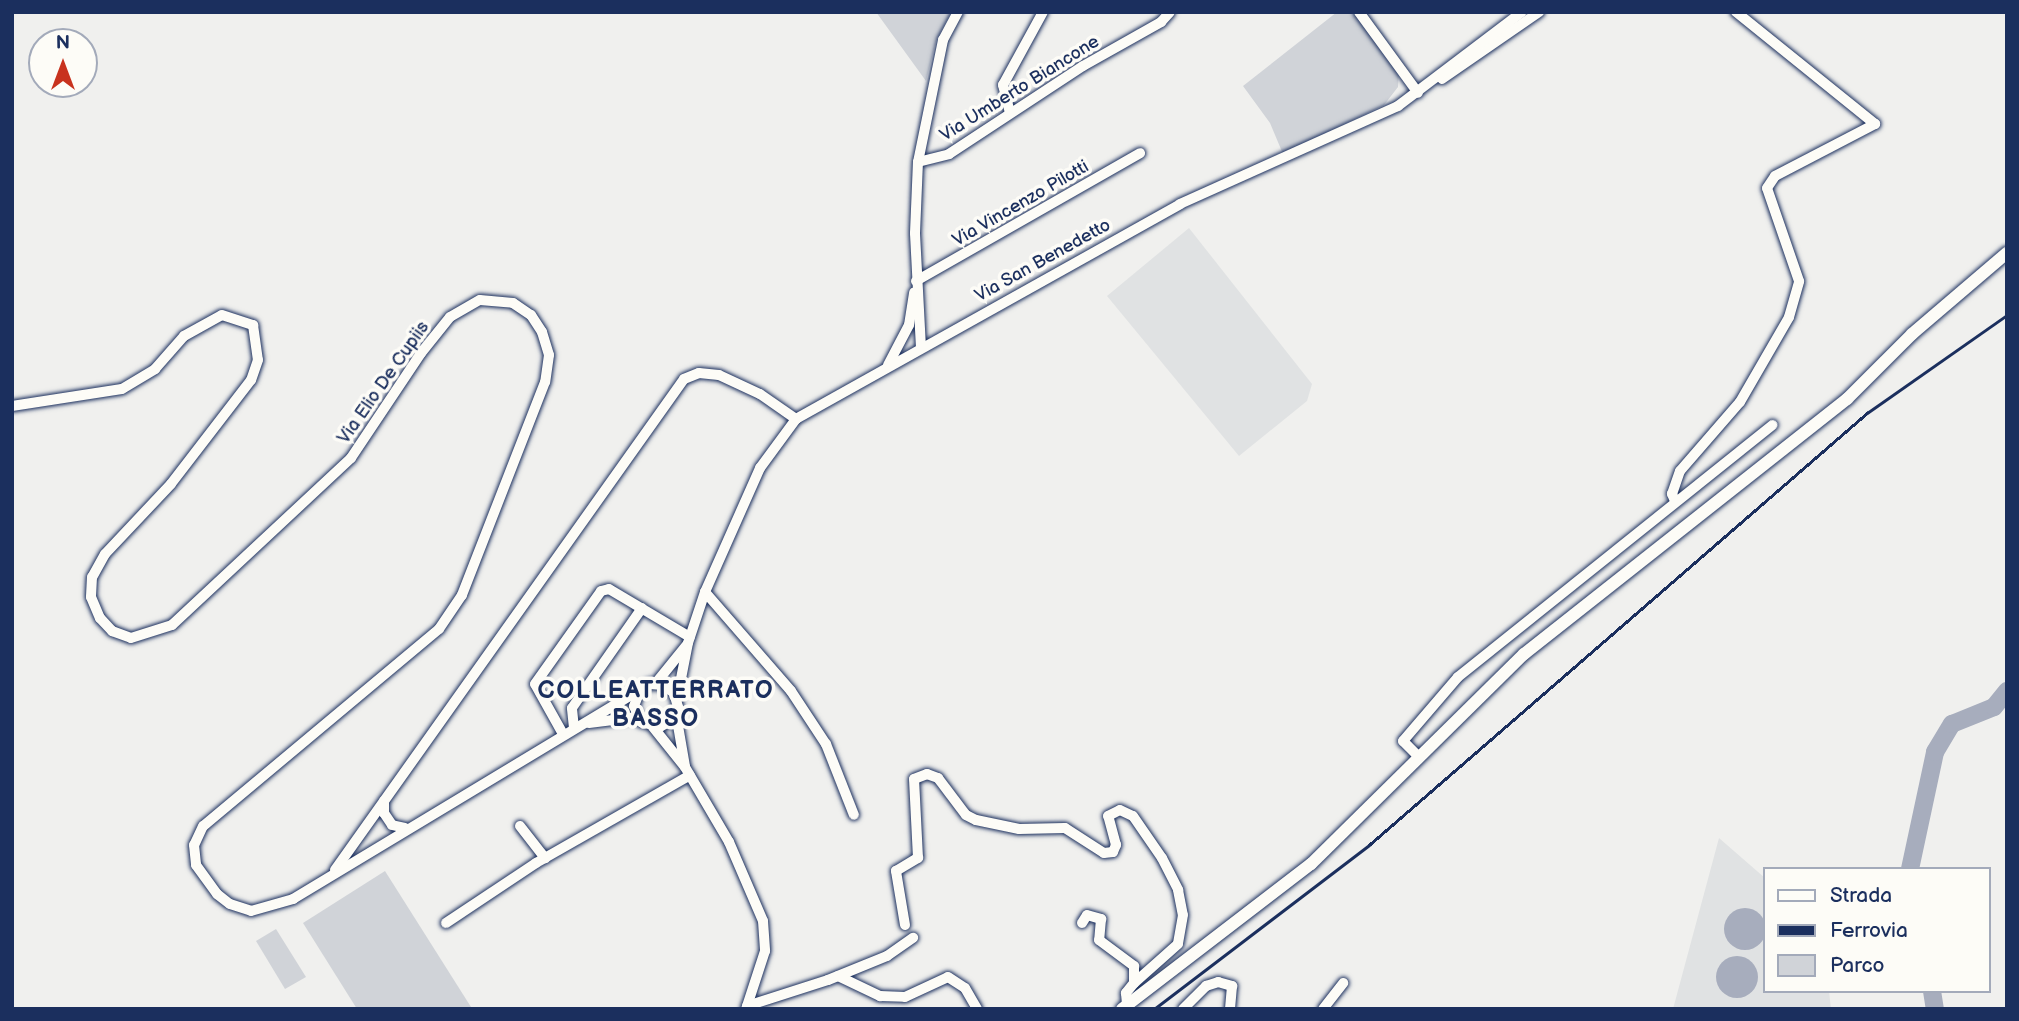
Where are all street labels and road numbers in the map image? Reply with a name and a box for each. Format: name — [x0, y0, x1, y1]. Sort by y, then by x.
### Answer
street label: Via Umberto Biancone — [936, 31, 1104, 147]
street label: Via Vincenzo Pilotti — [949, 156, 1093, 252]
street label: Via San Benedetto — [971, 215, 1115, 307]
street label: Via Elio De Cupiis — [334, 318, 434, 448]

